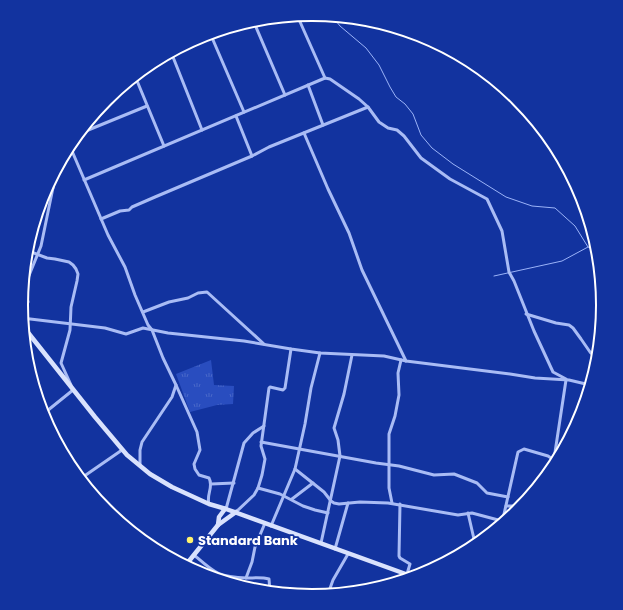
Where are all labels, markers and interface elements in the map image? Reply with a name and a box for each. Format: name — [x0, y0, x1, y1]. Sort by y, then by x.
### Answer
place label: Standard Bank — [198, 531, 298, 550]
marker: Standard Bank — [185, 535, 195, 545]

